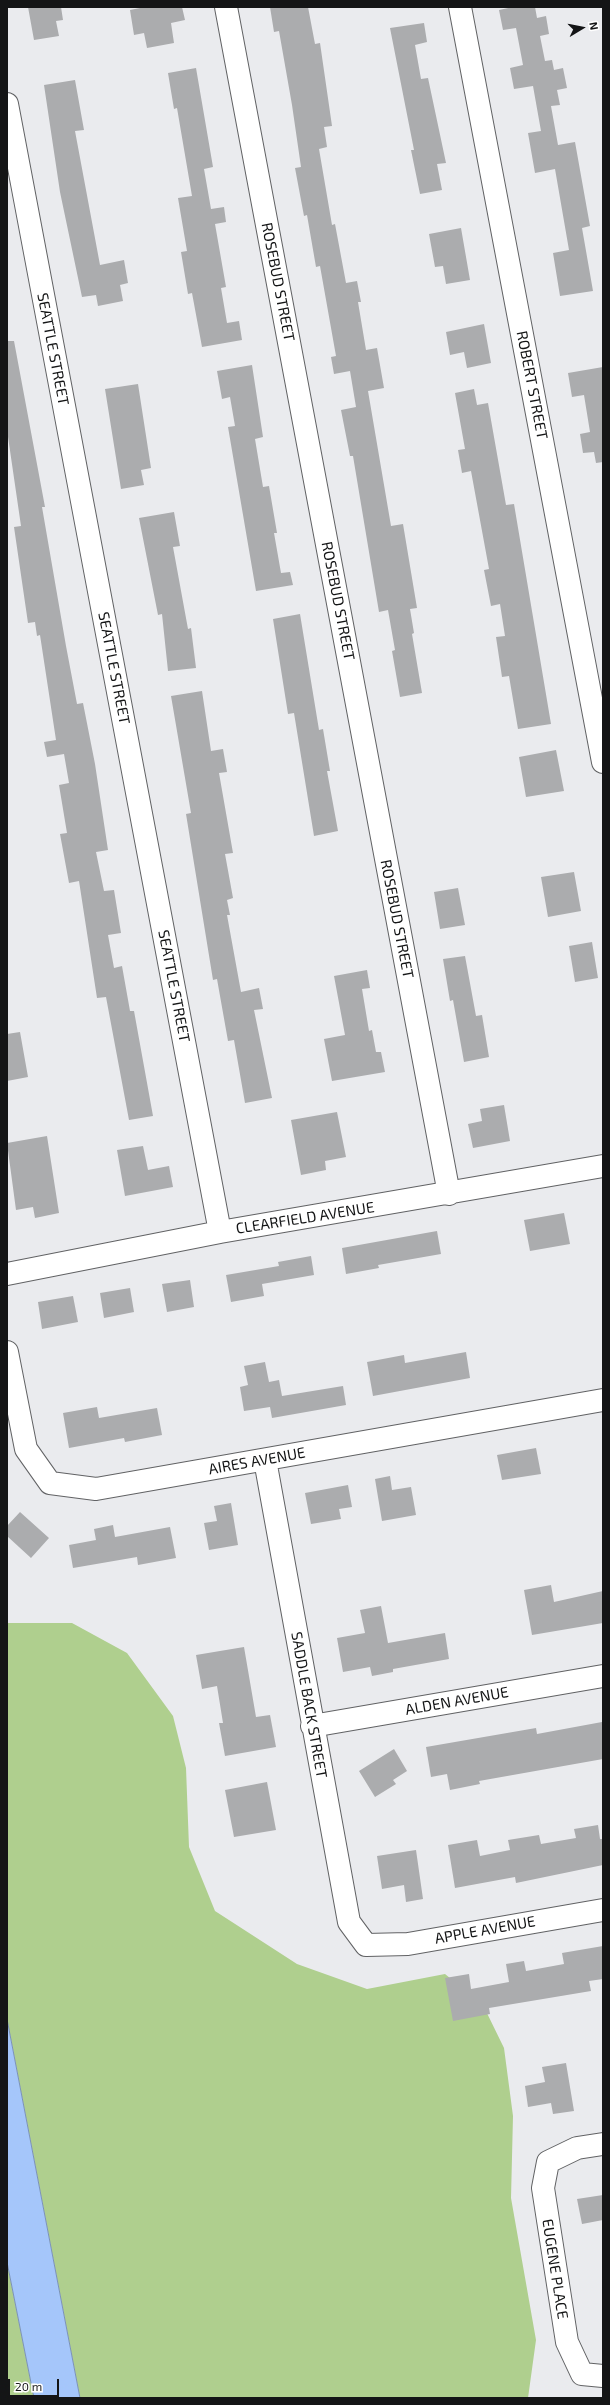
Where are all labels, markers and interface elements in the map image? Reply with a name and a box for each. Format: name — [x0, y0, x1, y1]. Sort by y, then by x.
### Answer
north arrow — [562, 8, 602, 48]
text: N — [587, 21, 601, 31]
street label: ROSEBUD STREET — [258, 221, 298, 343]
street label: SEATTLE STREET — [33, 291, 73, 407]
street label: ROBERT STREET — [513, 329, 551, 441]
street label: ROSEBUD STREET — [318, 540, 358, 662]
street label: SEATTLE STREET — [94, 610, 134, 726]
street label: ROSEBUD STREET — [377, 858, 417, 980]
street label: SEATTLE STREET — [154, 928, 194, 1044]
street label: CLEARFIELD AVENUE — [234, 1198, 376, 1238]
street label: AIRES AVENUE — [207, 1444, 307, 1478]
street label: SADDLE BACK STREET — [287, 1630, 331, 1780]
street label: ALDEN AVENUE — [404, 1683, 510, 1719]
street label: APPLE AVENUE — [433, 1912, 537, 1948]
street label: EUGENE PLACE — [538, 2218, 572, 2320]
scale bar — [10, 2371, 61, 2397]
text: 20 m — [15, 2379, 42, 2393]

